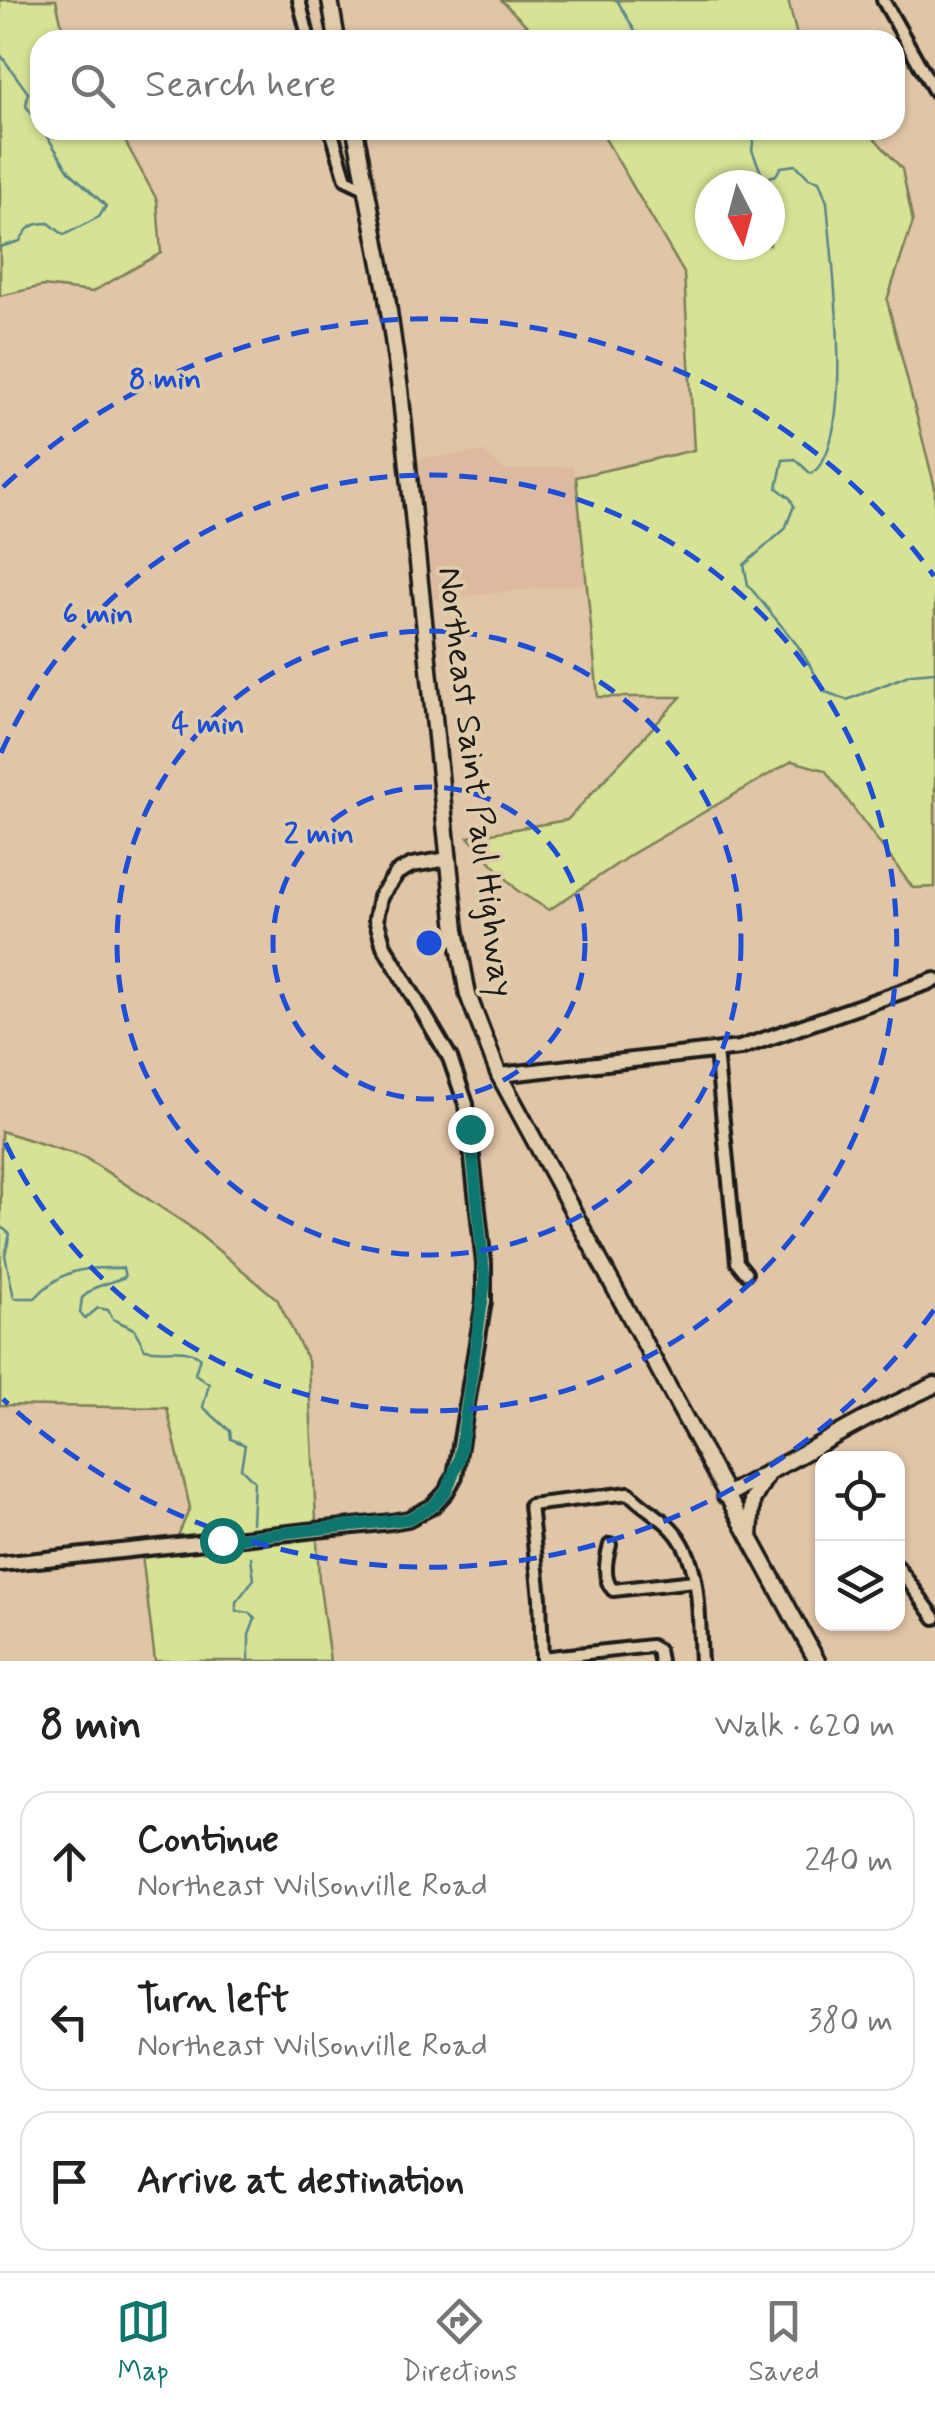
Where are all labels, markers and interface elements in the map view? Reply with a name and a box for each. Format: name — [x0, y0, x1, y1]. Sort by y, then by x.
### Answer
search box — [30, 30, 905, 140]
icon: search — [65, 58, 120, 113]
text: Search here — [145, 61, 336, 110]
north arrow — [695, 170, 785, 260]
text: 8 min — [129, 360, 201, 399]
street label: Northeast Saint Paul Highway — [426, 564, 524, 1000]
text: 6 min — [62, 595, 134, 634]
text: 4 min — [171, 705, 245, 744]
text: 2 min — [284, 815, 354, 854]
centre of rings — [411, 925, 447, 961]
route end — [448, 1107, 494, 1153]
map controls — [815, 1451, 905, 1631]
button: locate — [815, 1451, 905, 1541]
route start — [200, 1518, 246, 1564]
button: layers — [815, 1541, 905, 1631]
text: 8 min — [40, 1699, 142, 1754]
text: Walk · 620 m — [715, 1705, 895, 1747]
text: Continue — [137, 1816, 279, 1865]
icon: ahead — [42, 1834, 97, 1889]
text: 240 m — [805, 1840, 893, 1882]
text: Northeast Wilsonville Road — [137, 1865, 488, 1907]
text: Turn left — [137, 1976, 289, 2025]
icon: left — [42, 1994, 97, 2049]
text: 380 m — [808, 2000, 893, 2042]
text: Northeast Wilsonville Road — [137, 2025, 488, 2067]
icon: arrive — [42, 2154, 97, 2209]
text: Arrive at destination — [137, 2157, 464, 2206]
tab: Map — [116, 2294, 171, 2391]
tab: Directions — [402, 2294, 517, 2391]
tab: Saved — [749, 2294, 819, 2391]

